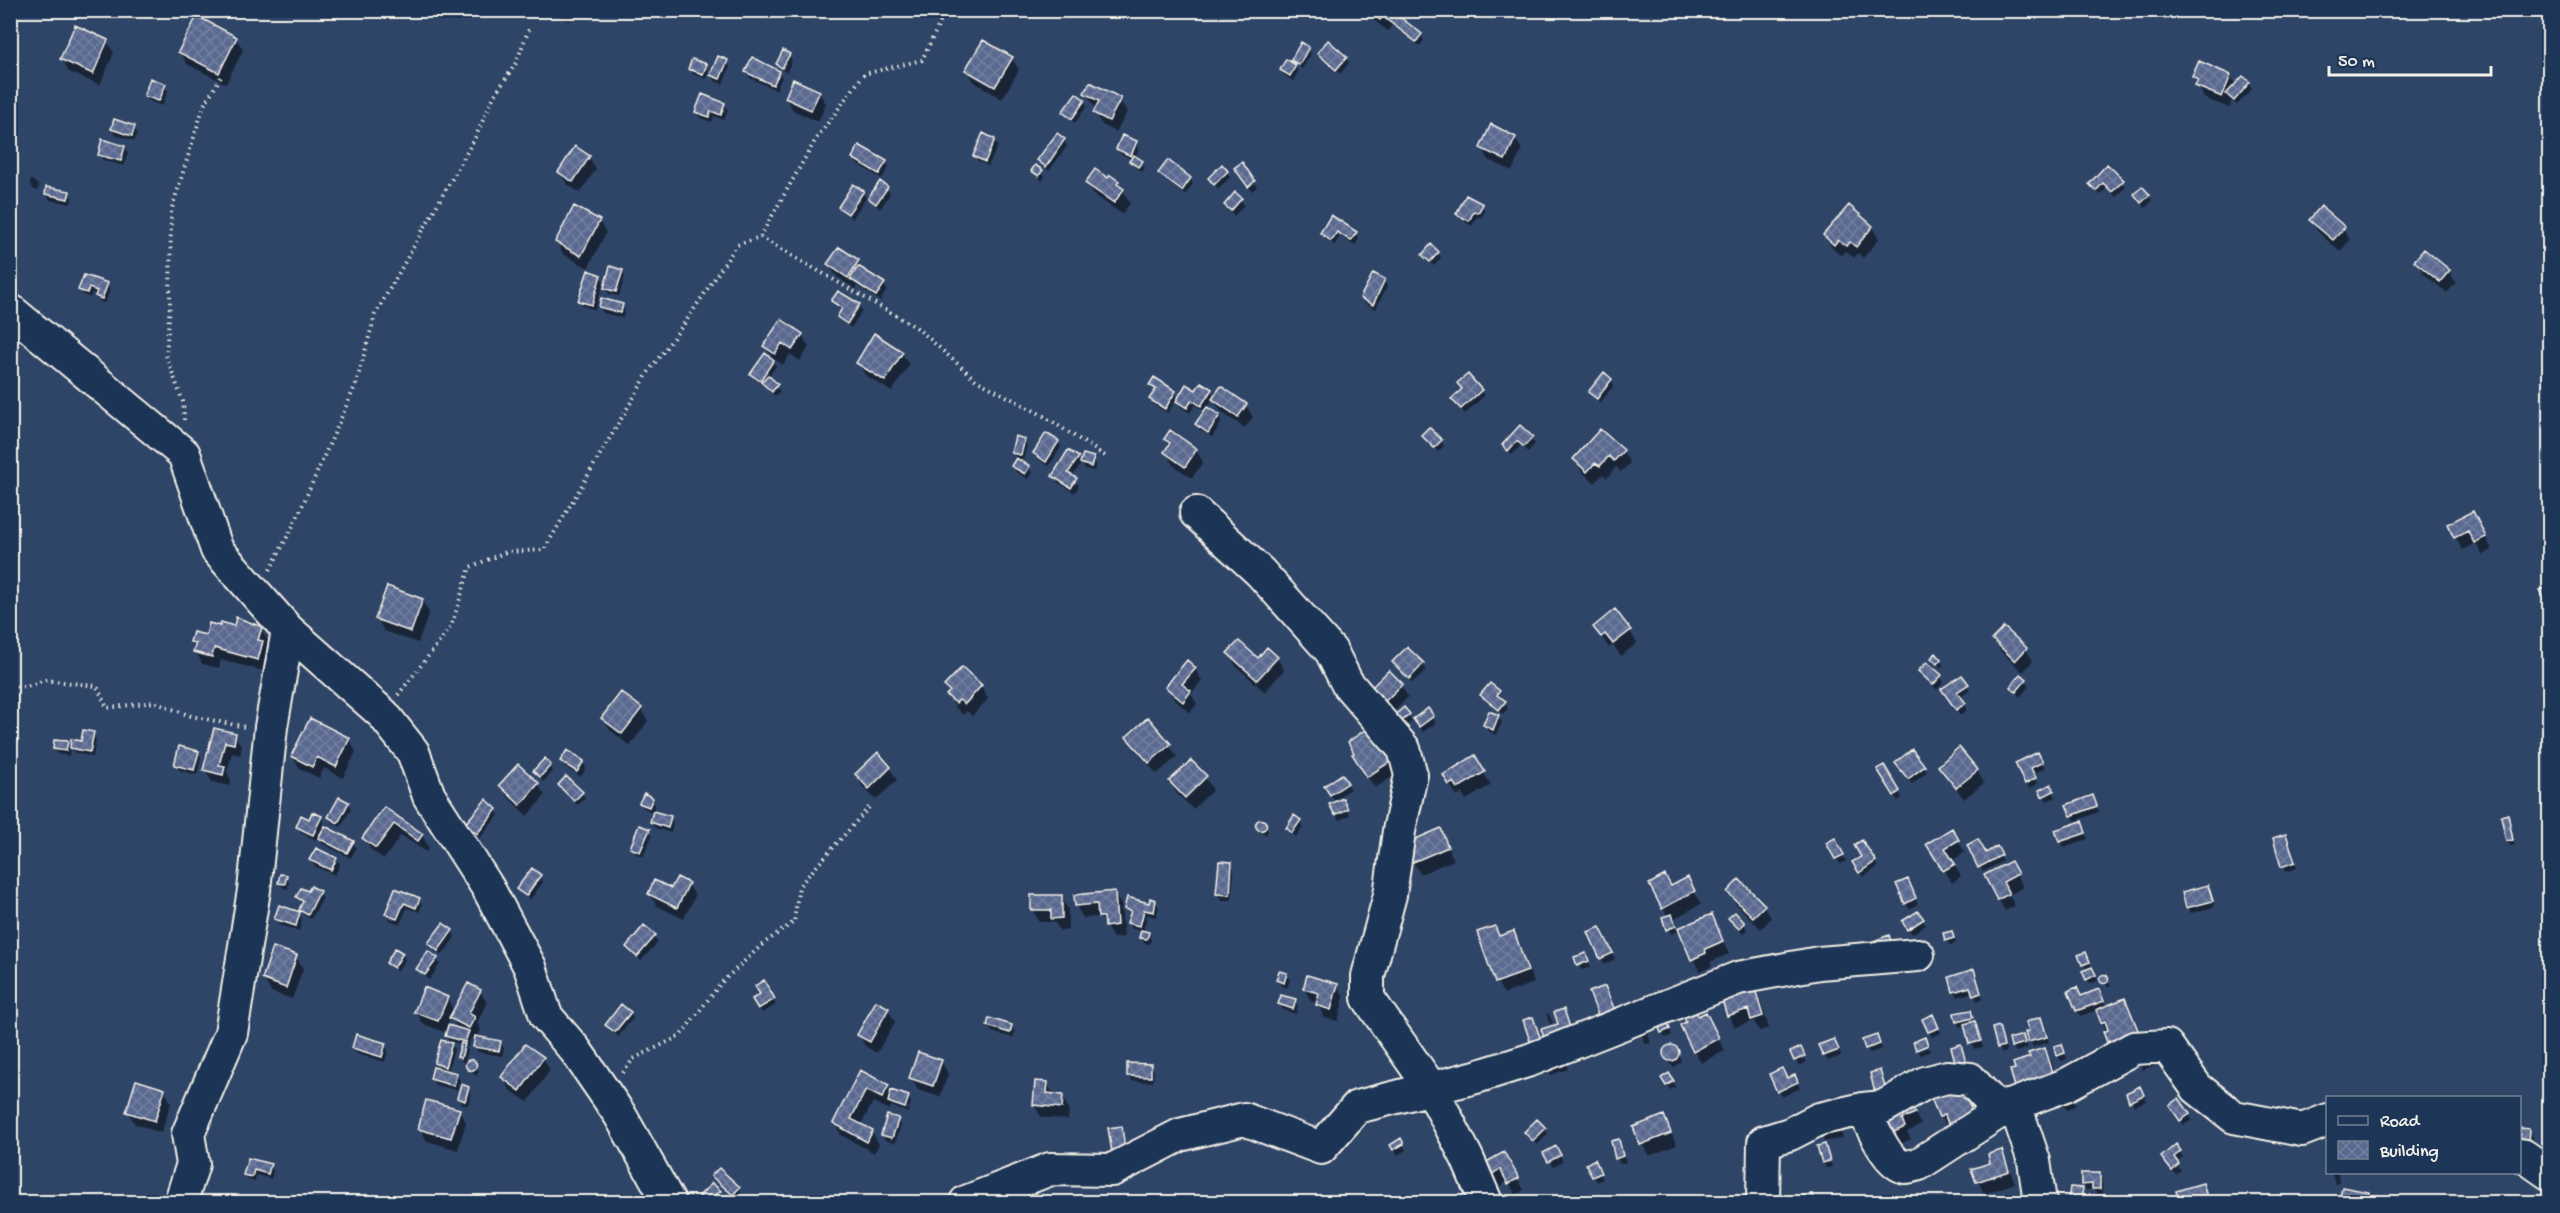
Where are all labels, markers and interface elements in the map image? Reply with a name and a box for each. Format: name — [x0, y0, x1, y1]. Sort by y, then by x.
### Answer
scale bar — [2329, 39, 2491, 77]
text: 50 m — [2338, 52, 2375, 73]
legend — [2326, 1096, 2521, 1174]
text: Road — [2380, 1112, 2421, 1133]
text: Building — [2379, 1142, 2439, 1163]

